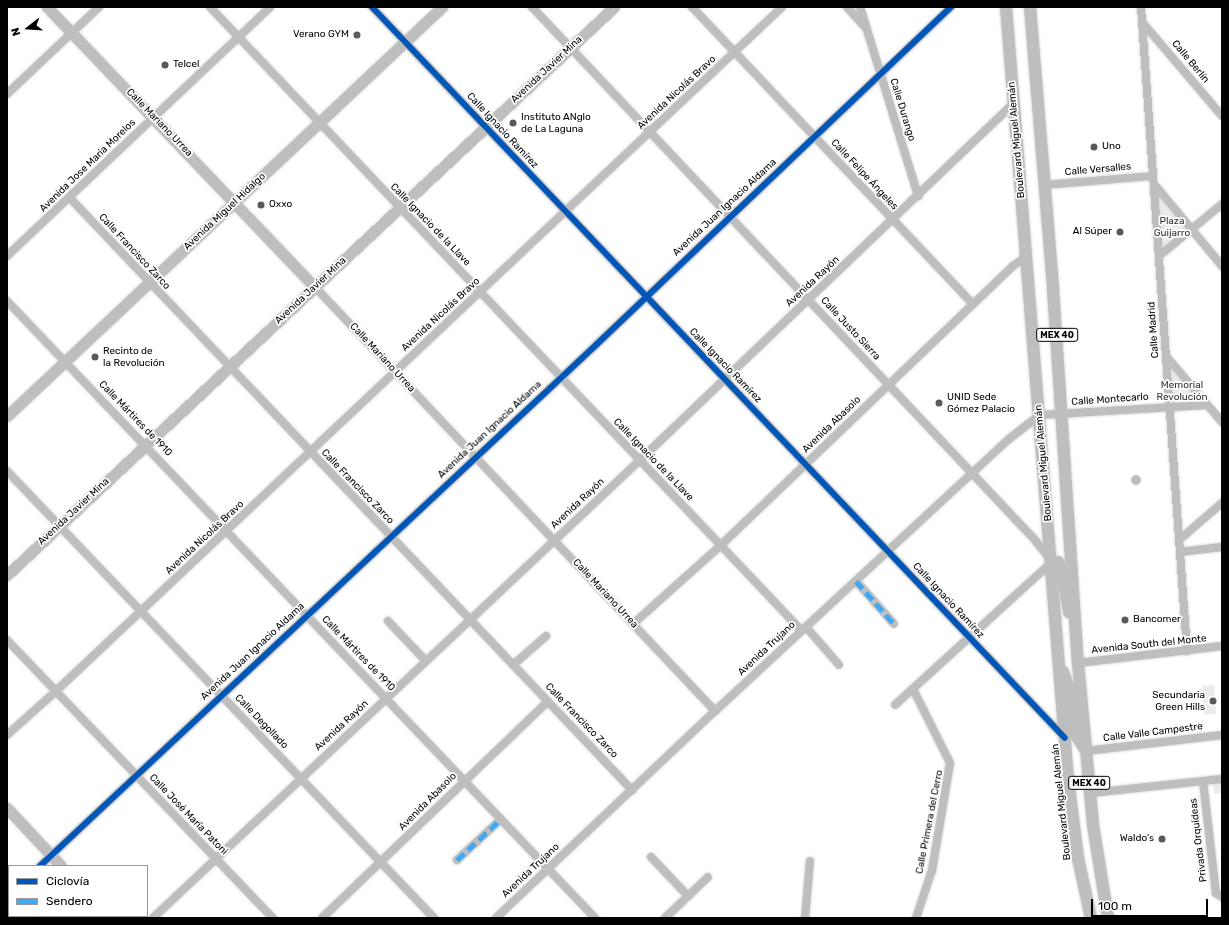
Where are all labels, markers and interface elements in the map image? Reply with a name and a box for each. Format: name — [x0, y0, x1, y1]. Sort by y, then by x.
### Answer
north arrow — [8, 8, 48, 48]
text: N — [9, 26, 23, 37]
place label: Verano GYM — [293, 29, 349, 41]
marker: Verano GYM — [352, 30, 362, 40]
street label: Avenida Javier Mina — [509, 34, 585, 106]
street label: Calle Berlín — [1169, 38, 1211, 86]
street label: Avenida Nicolás Bravo — [635, 54, 719, 132]
place label: Telcel — [173, 59, 199, 71]
marker: Telcel — [160, 60, 170, 70]
street label: Calle Durango — [887, 77, 917, 143]
street label: Boulevard Miguel Alemán — [1006, 81, 1028, 199]
street label: Calle Mariano Urrea — [123, 86, 195, 160]
street label: Calle Ignacio Ramírez — [464, 91, 540, 171]
place label: Instituto ANglo de La Laguna — [521, 111, 591, 134]
street label: Avenida Jose Maria Morelos — [37, 117, 139, 215]
marker: Instituto ANglo de La Laguna — [508, 118, 518, 128]
street label: Calle Felipe Ángeles — [828, 137, 900, 213]
place label: Uno — [1102, 141, 1121, 153]
marker: Uno — [1089, 142, 1099, 152]
street label: Avenida Juan Ignacio Aldama — [671, 157, 779, 259]
street label: Calle Versalles — [1064, 161, 1132, 179]
street label: Avenida Miguel Hidalgo — [182, 171, 268, 253]
street label: Calle Ignacio de la Llave — [387, 181, 473, 269]
place label: Oxxo — [269, 199, 292, 211]
marker: Oxxo — [256, 200, 266, 210]
street label: Calle Francisco Zarco — [96, 212, 172, 292]
park label: Plaza Guijarro — [1154, 215, 1190, 238]
place label: Al Súper — [1073, 226, 1112, 238]
marker: Al Súper — [1115, 227, 1125, 237]
street label: Avenida Rayón — [784, 254, 842, 310]
street label: Avenida Javier Mina — [273, 255, 349, 327]
street label: Avenida Nicolás Bravo — [399, 276, 483, 354]
street label: Calle Justo Sierra — [818, 295, 882, 363]
street label: Calle Madrid — [1146, 301, 1162, 359]
street label: Calle Mariano Urrea — [347, 321, 417, 395]
street label: Calle Ignacio Ramírez — [686, 326, 764, 406]
road number: MEX 40 — [1036, 328, 1078, 342]
place label: Recinto de la Revolución — [103, 345, 165, 368]
marker: Recinto de la Revolución — [90, 352, 100, 362]
street label: Calle Mártires de 1910 — [96, 379, 174, 459]
street label: Avenida Juan Ignacio Aldama — [436, 379, 544, 481]
park label: Memorial Revolución — [1156, 379, 1208, 402]
place label: UNID Sede Gómez Palacio — [947, 391, 1015, 414]
street label: Calle Montecarlo — [1071, 391, 1149, 409]
street label: Avenida Abasolo — [800, 394, 864, 456]
marker: UNID Sede Gómez Palacio — [934, 398, 944, 408]
street label: Boulevard Miguel Alemán — [1033, 404, 1055, 522]
street label: Calle Ignacio de la Llave — [610, 416, 696, 504]
street label: Calle Francisco Zarco — [318, 447, 396, 527]
street label: Avenida Javier Mina — [36, 476, 112, 548]
street label: Avenida Rayón — [549, 476, 607, 532]
street label: Avenida Nicolás Bravo — [163, 499, 247, 577]
street label: Calle Mariano Urrea — [570, 557, 640, 631]
street label: Calle Ignacio Ramírez — [910, 561, 986, 641]
street label: Avenida Juan Ignacio Aldama — [199, 601, 307, 703]
street label: Calle Mártires de 1910 — [319, 614, 397, 694]
place label: Bancomer — [1133, 614, 1181, 626]
marker: Bancomer — [1120, 615, 1130, 625]
street label: Avenida Trujano — [736, 619, 798, 679]
street label: Avenida South del Monte — [1091, 633, 1207, 657]
street label: Calle Francisco Zarco — [542, 681, 620, 761]
place label: Secundaria Green Hills — [1152, 689, 1205, 712]
street label: Calle Degollado — [232, 692, 290, 752]
marker: Secundaria Green Hills — [1208, 696, 1218, 706]
street label: Avenida Rayón — [313, 698, 371, 754]
street label: Calle Valle Campestre — [1102, 721, 1204, 745]
street label: Boulevard Miguel Alemán — [1050, 743, 1074, 861]
street label: Calle Primera del Cerro — [914, 769, 946, 875]
street label: Avenida Abasolo — [397, 771, 459, 833]
street label: Calle José María Patoni — [146, 772, 230, 858]
road number: MEX 40 — [1068, 776, 1110, 790]
street label: Privada Orquídeas — [1188, 797, 1210, 883]
place label: Waldo's — [1120, 833, 1154, 845]
marker: Waldo's — [1157, 834, 1167, 844]
street label: Avenida Trujano — [500, 841, 562, 901]
legend — [8, 865, 148, 917]
text: Ciclovía — [46, 874, 89, 888]
scale bar — [1093, 891, 1210, 917]
text: Sendero — [46, 894, 93, 908]
text: 100 m — [1098, 899, 1132, 913]

